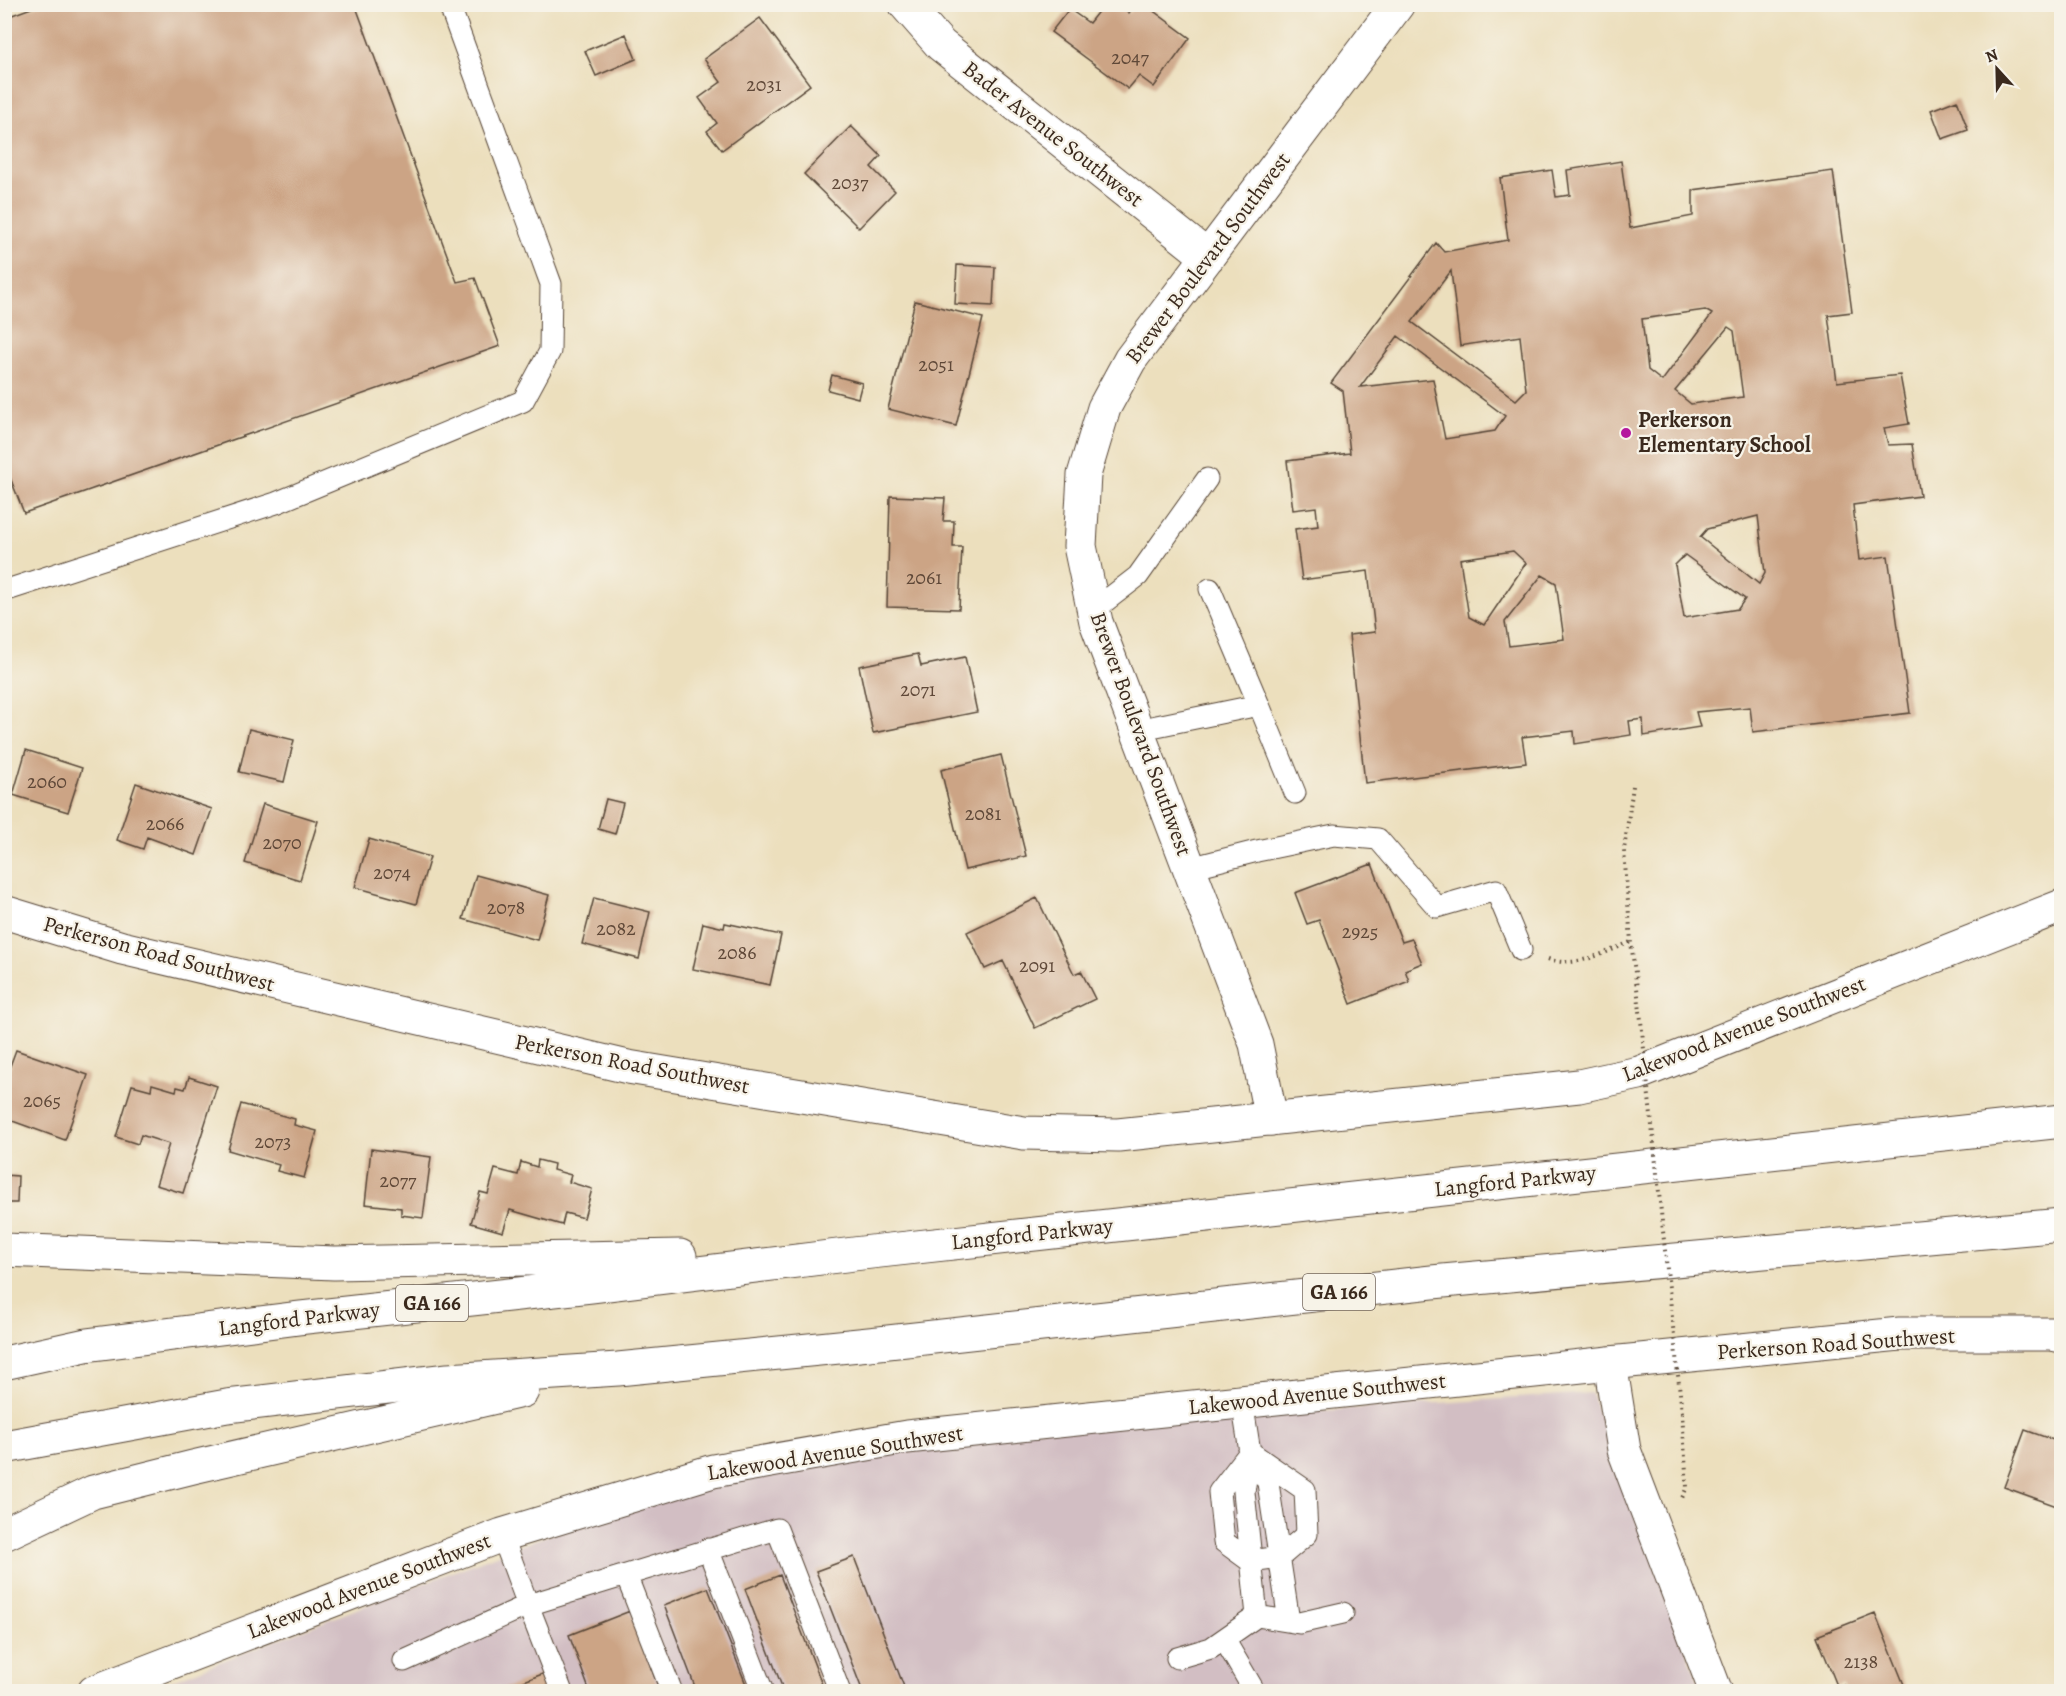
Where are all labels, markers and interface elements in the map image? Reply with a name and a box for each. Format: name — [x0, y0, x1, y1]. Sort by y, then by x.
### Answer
north arrow — [1967, 39, 2027, 99]
house number: 2047 — [1111, 44, 1149, 71]
text: N — [1982, 44, 2002, 68]
street label: Bader Avenue Southwest — [956, 54, 1150, 214]
house number: 2031 — [746, 71, 782, 98]
street label: Brewer Boulevard Southwest — [1118, 146, 1298, 370]
house number: 2037 — [832, 169, 869, 196]
house number: 2051 — [918, 351, 954, 378]
place label: Perkerson Elementary School — [1638, 405, 1811, 460]
marker: Perkerson Elementary School — [1619, 426, 1633, 440]
house number: 2061 — [906, 564, 942, 591]
street label: Brewer Boulevard Southwest — [1083, 608, 1199, 860]
house number: 2071 — [900, 676, 936, 703]
house number: 2060 — [27, 768, 67, 795]
house number: 2081 — [965, 800, 1002, 827]
house number: 2066 — [146, 810, 184, 837]
house number: 2070 — [262, 829, 302, 856]
house number: 2074 — [373, 859, 411, 886]
house number: 2078 — [487, 894, 525, 921]
street label: Perkerson Road Southwest — [40, 909, 278, 999]
house number: 2082 — [596, 915, 636, 942]
house number: 2925 — [1342, 918, 1378, 945]
house number: 2086 — [717, 939, 757, 966]
house number: 2091 — [1019, 952, 1055, 979]
street label: Lakewood Avenue Southwest — [1618, 969, 1870, 1089]
street label: Perkerson Road Southwest — [512, 1027, 752, 1101]
house number: 2065 — [23, 1087, 61, 1114]
house number: 2073 — [255, 1128, 291, 1155]
street label: Langford Parkway — [1433, 1158, 1598, 1204]
house number: 2077 — [380, 1167, 417, 1194]
street label: Langford Parkway — [950, 1211, 1115, 1257]
road number: GA 166 — [1303, 1274, 1375, 1310]
road number: GA 166 — [396, 1285, 468, 1321]
street label: Langford Parkway — [216, 1294, 382, 1344]
street label: Perkerson Road Southwest — [1716, 1321, 1956, 1367]
street label: Lakewood Avenue Southwest — [1187, 1366, 1447, 1422]
street label: Lakewood Avenue Southwest — [705, 1418, 965, 1488]
street label: Lakewood Avenue Southwest — [243, 1526, 495, 1646]
house number: 2138 — [1844, 1648, 1878, 1675]

